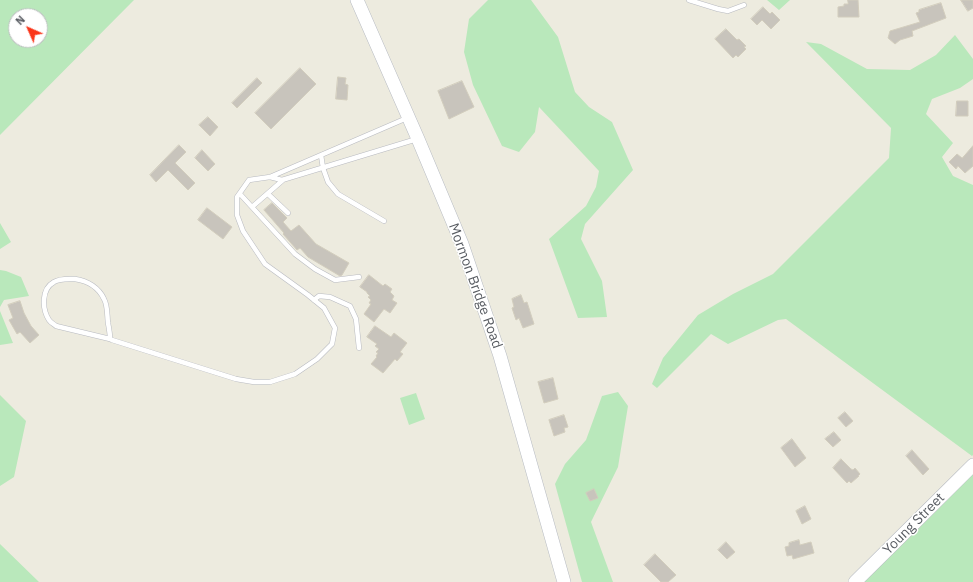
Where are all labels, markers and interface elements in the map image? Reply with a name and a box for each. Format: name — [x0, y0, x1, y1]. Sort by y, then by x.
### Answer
north arrow — [8, 8, 48, 48]
text: N — [12, 12, 28, 28]
street label: Mormon Bridge Road — [445, 221, 505, 351]
street label: Young Street — [880, 490, 948, 558]

